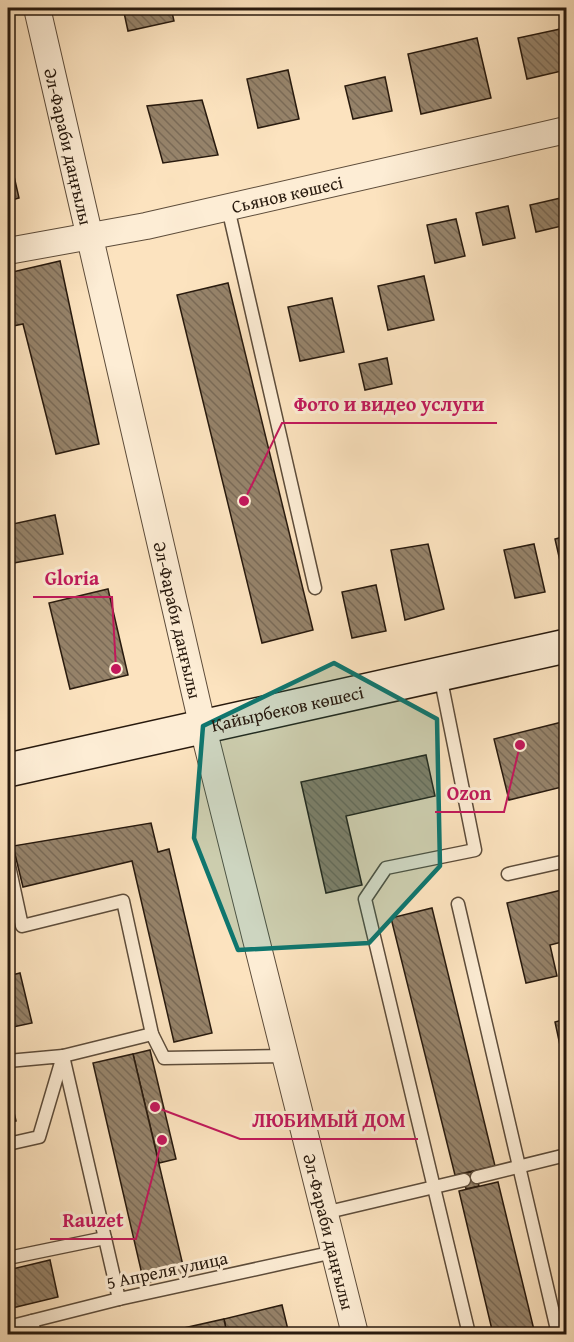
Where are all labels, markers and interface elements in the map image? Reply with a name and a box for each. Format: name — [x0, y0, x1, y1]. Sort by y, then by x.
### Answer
street label: Әл-Фараби даңғылы — [38, 65, 100, 228]
street label: Сьянов көшесі — [229, 168, 345, 220]
callout: Фото и видео услуги — [282, 385, 497, 423]
text: Фото и видео услуги — [294, 389, 485, 418]
street label: Әл-Фараби даңғылы — [147, 539, 209, 702]
callout: Gloria — [33, 559, 112, 597]
text: Gloria — [45, 563, 100, 592]
street label: Қайырбеков көшесі — [208, 678, 366, 738]
callout: Ozon — [435, 774, 504, 812]
text: Ozon — [447, 778, 491, 807]
callout: ЛЮБИМЫЙ ДОМ — [240, 1101, 418, 1139]
text: ЛЮБИМЫЙ ДОМ — [252, 1105, 406, 1134]
street label: Әл-Фараби даңғылы — [297, 1150, 362, 1313]
callout: Rauzet — [50, 1201, 136, 1239]
text: Rauzet — [62, 1205, 124, 1234]
street label: 5 Апреля улица — [104, 1244, 231, 1296]

